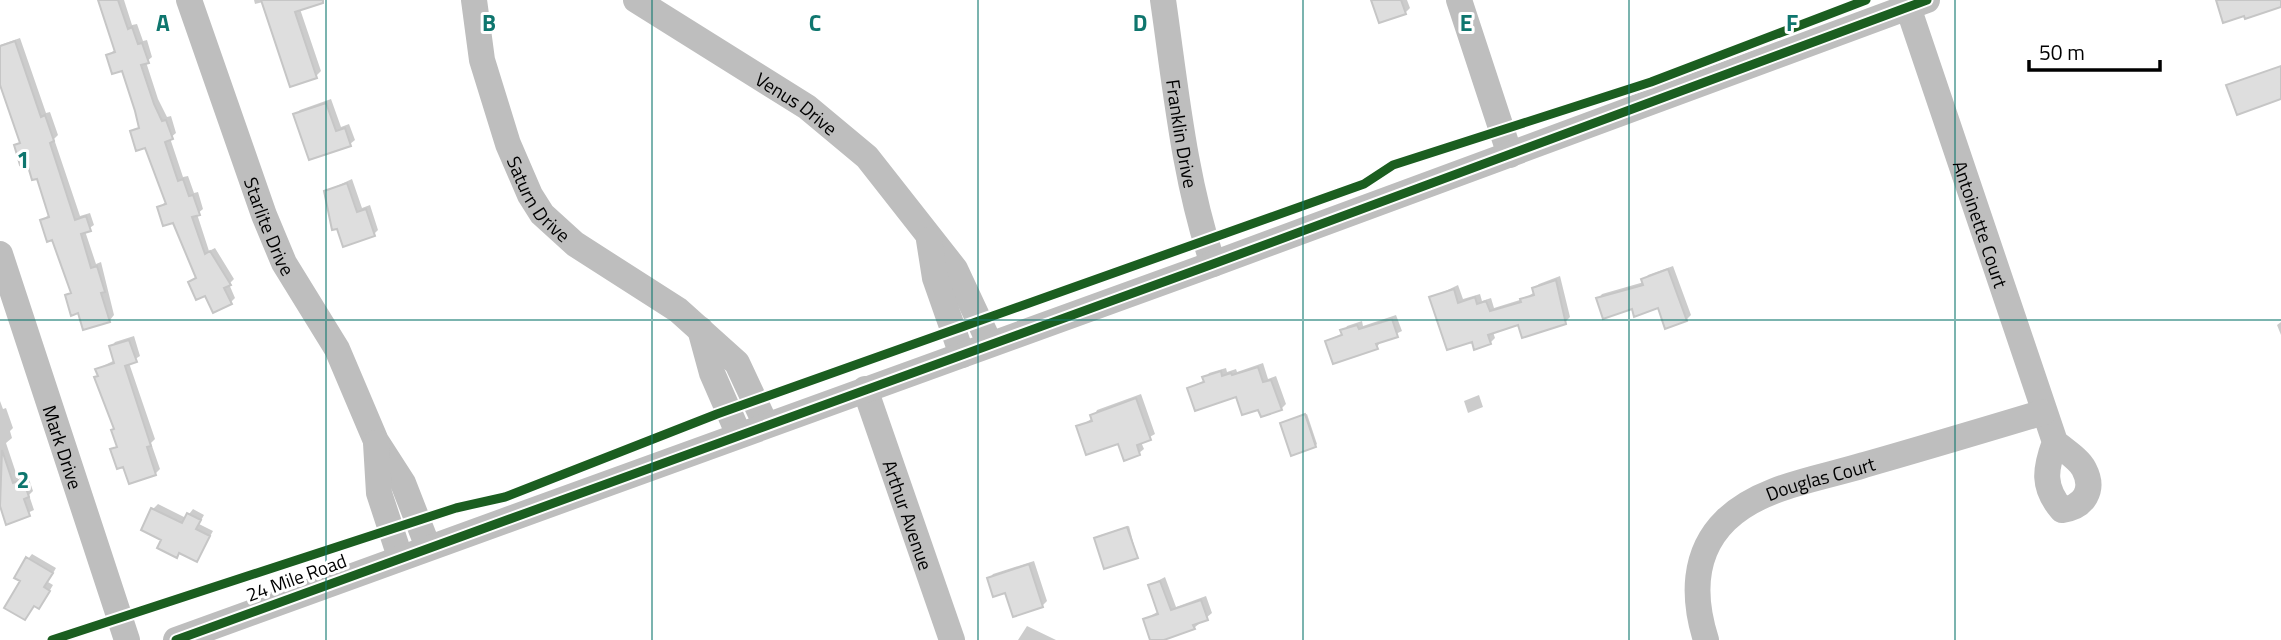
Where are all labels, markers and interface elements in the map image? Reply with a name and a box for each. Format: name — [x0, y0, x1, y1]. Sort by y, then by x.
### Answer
text: A — [156, 5, 170, 40]
text: B — [482, 5, 496, 40]
text: C — [809, 5, 821, 40]
text: D — [1133, 5, 1147, 40]
text: E — [1460, 5, 1472, 40]
text: F — [1786, 5, 1798, 40]
scale bar — [2029, 28, 2160, 72]
text: 50 m — [2039, 36, 2085, 68]
street label: Venus Drive — [750, 64, 845, 142]
street label: Franklin Drive — [1160, 78, 1206, 190]
text: 1 — [17, 142, 29, 177]
street label: Saturn Drive — [500, 151, 578, 248]
street label: Antoinette Court — [1946, 156, 2016, 292]
street label: Starlite Drive — [237, 173, 303, 281]
street label: Mark Drive — [36, 401, 91, 493]
street label: Douglas Court — [1761, 448, 1879, 508]
street label: Arthur Avenue — [876, 456, 941, 574]
text: 2 — [17, 462, 29, 497]
street label: 24 Mile Road — [242, 545, 350, 609]

